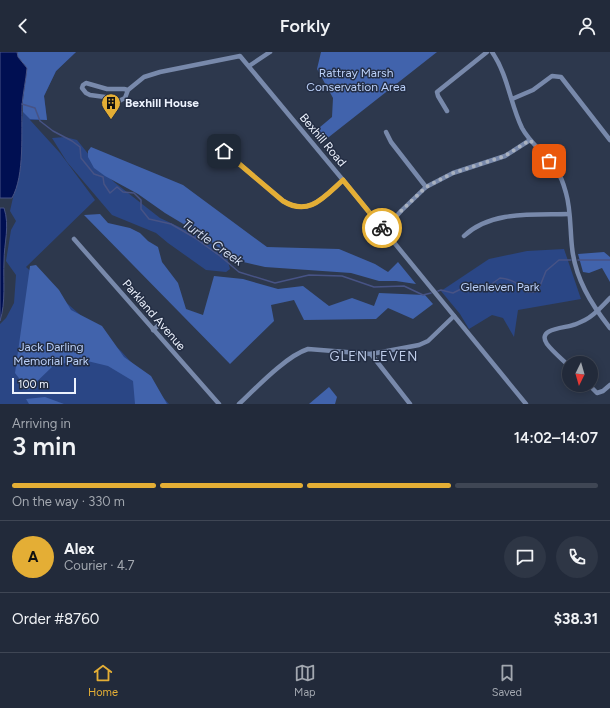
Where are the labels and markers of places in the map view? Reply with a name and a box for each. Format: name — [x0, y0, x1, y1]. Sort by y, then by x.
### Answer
building icon: Bexhill House — [100, 92, 122, 120]
place label: Bexhill House — [125, 96, 199, 110]
pin — [207, 134, 241, 168]
pin — [532, 144, 566, 178]

